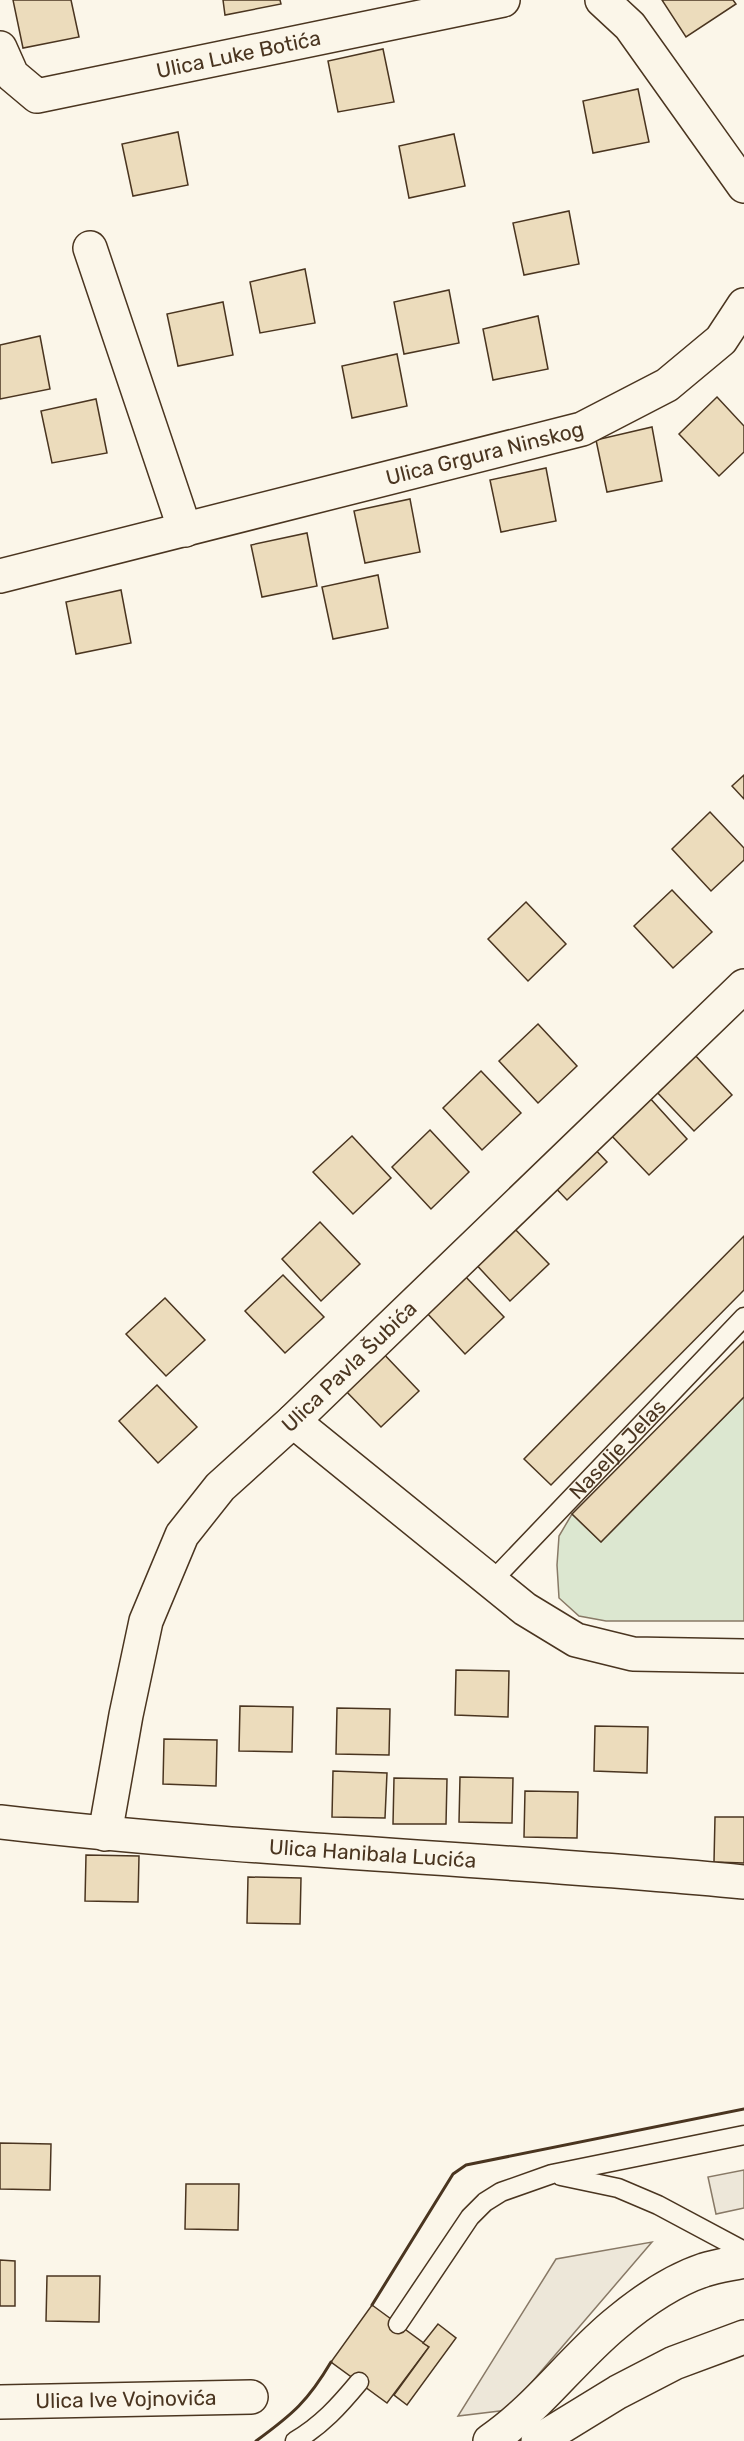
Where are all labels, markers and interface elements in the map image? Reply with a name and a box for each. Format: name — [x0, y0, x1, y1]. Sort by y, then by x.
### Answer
street label: Ulica Luke Botića — [154, 25, 323, 83]
street label: Ulica Grgura Ninskog — [383, 416, 586, 490]
street label: Ulica Pavla Šubića — [276, 1296, 422, 1437]
street label: Naselje Jelas — [564, 1394, 671, 1504]
street label: Ulica Hanibala Lucića — [268, 1834, 477, 1873]
street label: Ulica Ive Vojnovića — [35, 2385, 217, 2413]

